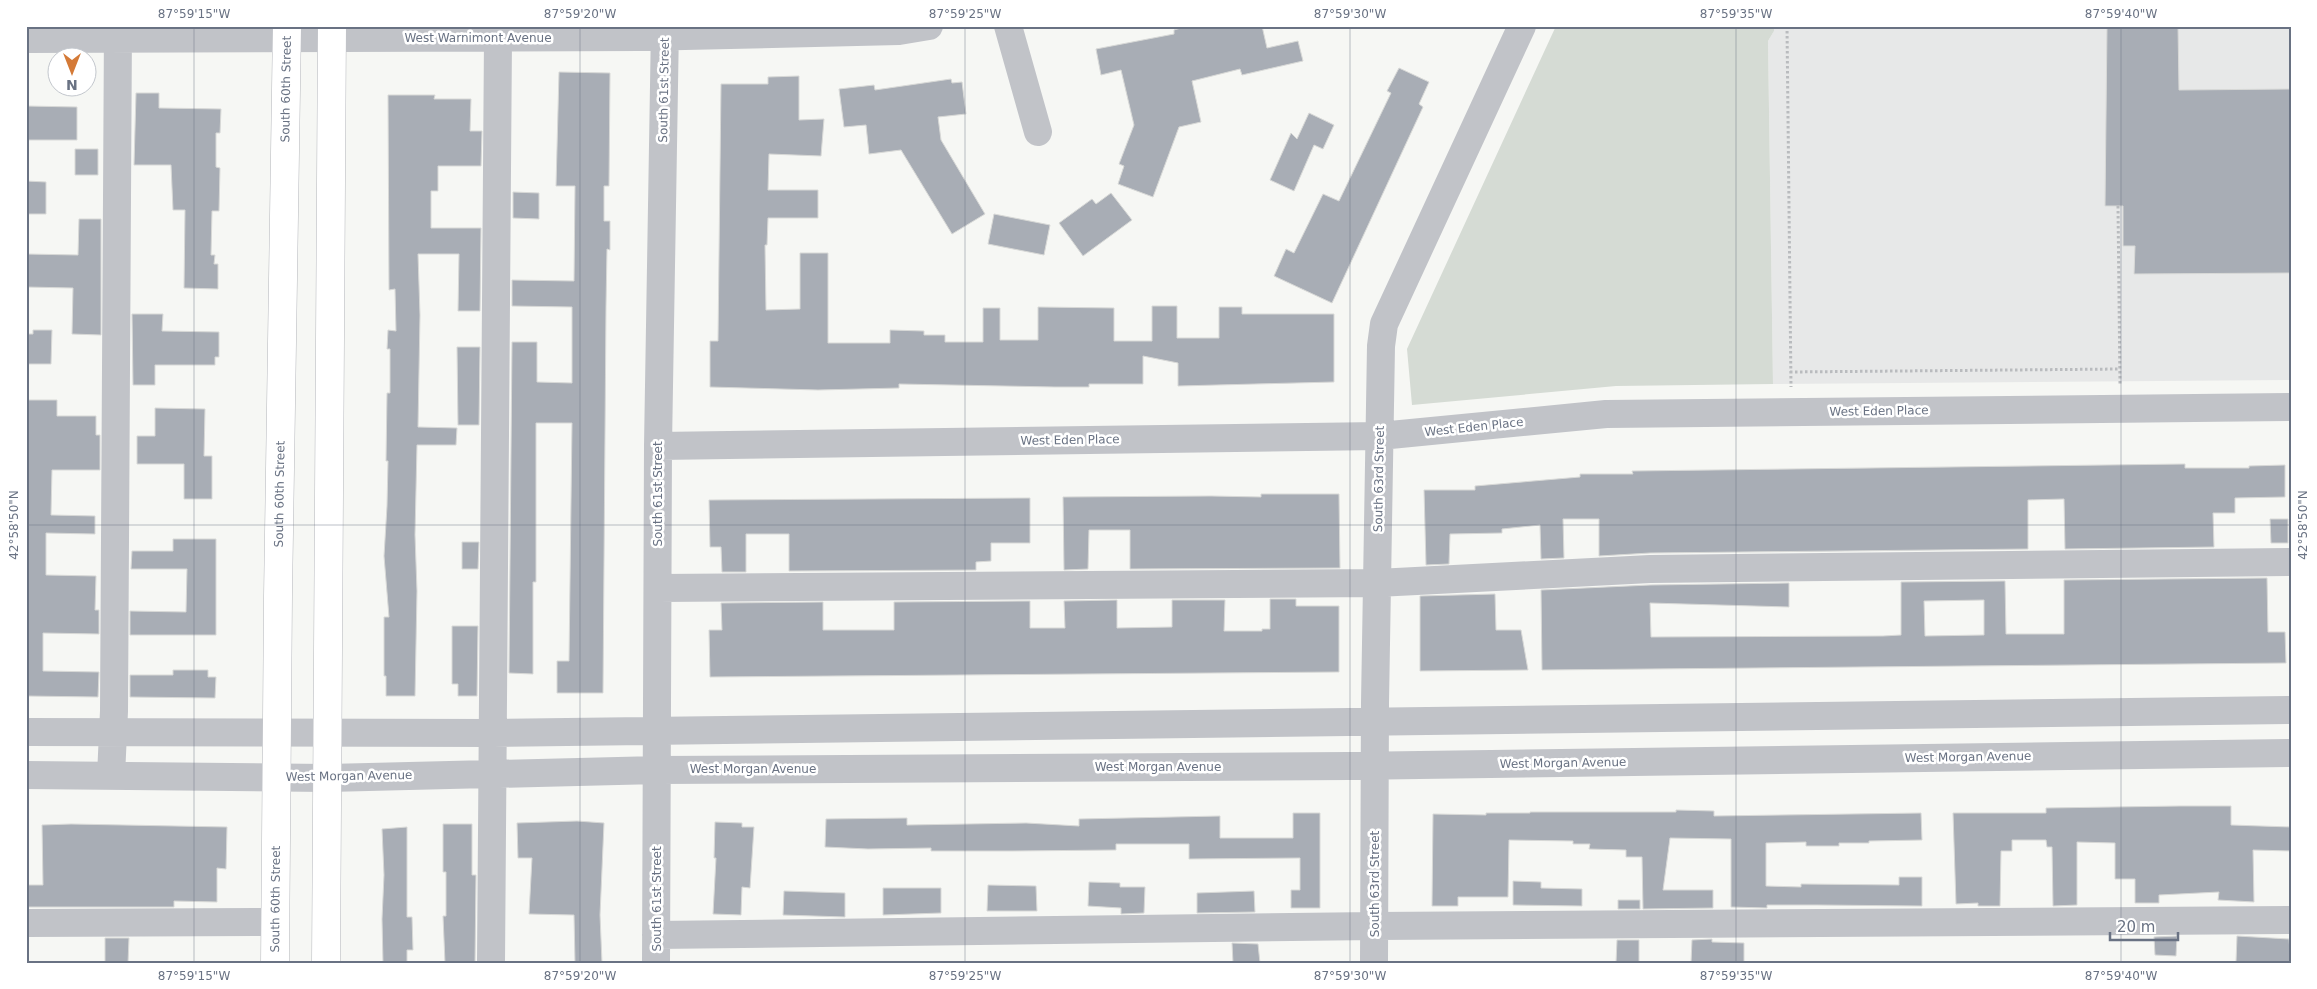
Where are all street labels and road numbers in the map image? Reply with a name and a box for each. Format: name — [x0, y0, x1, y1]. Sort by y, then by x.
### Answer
street label: West Warnimont Avenue — [404, 31, 552, 45]
street label: South 60th Street — [278, 35, 294, 143]
street label: South 61st Street — [656, 37, 672, 143]
street label: West Eden Place — [1829, 403, 1929, 419]
street label: West Eden Place — [1424, 415, 1524, 439]
street label: South 63rd Street — [1371, 425, 1387, 532]
street label: West Eden Place — [1020, 432, 1120, 448]
street label: South 60th Street — [272, 440, 287, 547]
street label: South 61st Street — [651, 441, 665, 547]
street label: West Morgan Avenue — [1905, 749, 2031, 765]
street label: West Morgan Avenue — [1500, 755, 1626, 771]
street label: West Morgan Avenue — [1095, 760, 1221, 774]
street label: West Morgan Avenue — [690, 762, 816, 776]
street label: West Morgan Avenue — [286, 768, 412, 784]
street label: South 63rd Street — [1368, 830, 1382, 937]
street label: South 60th Street — [268, 845, 283, 952]
street label: South 61st Street — [650, 846, 664, 952]

